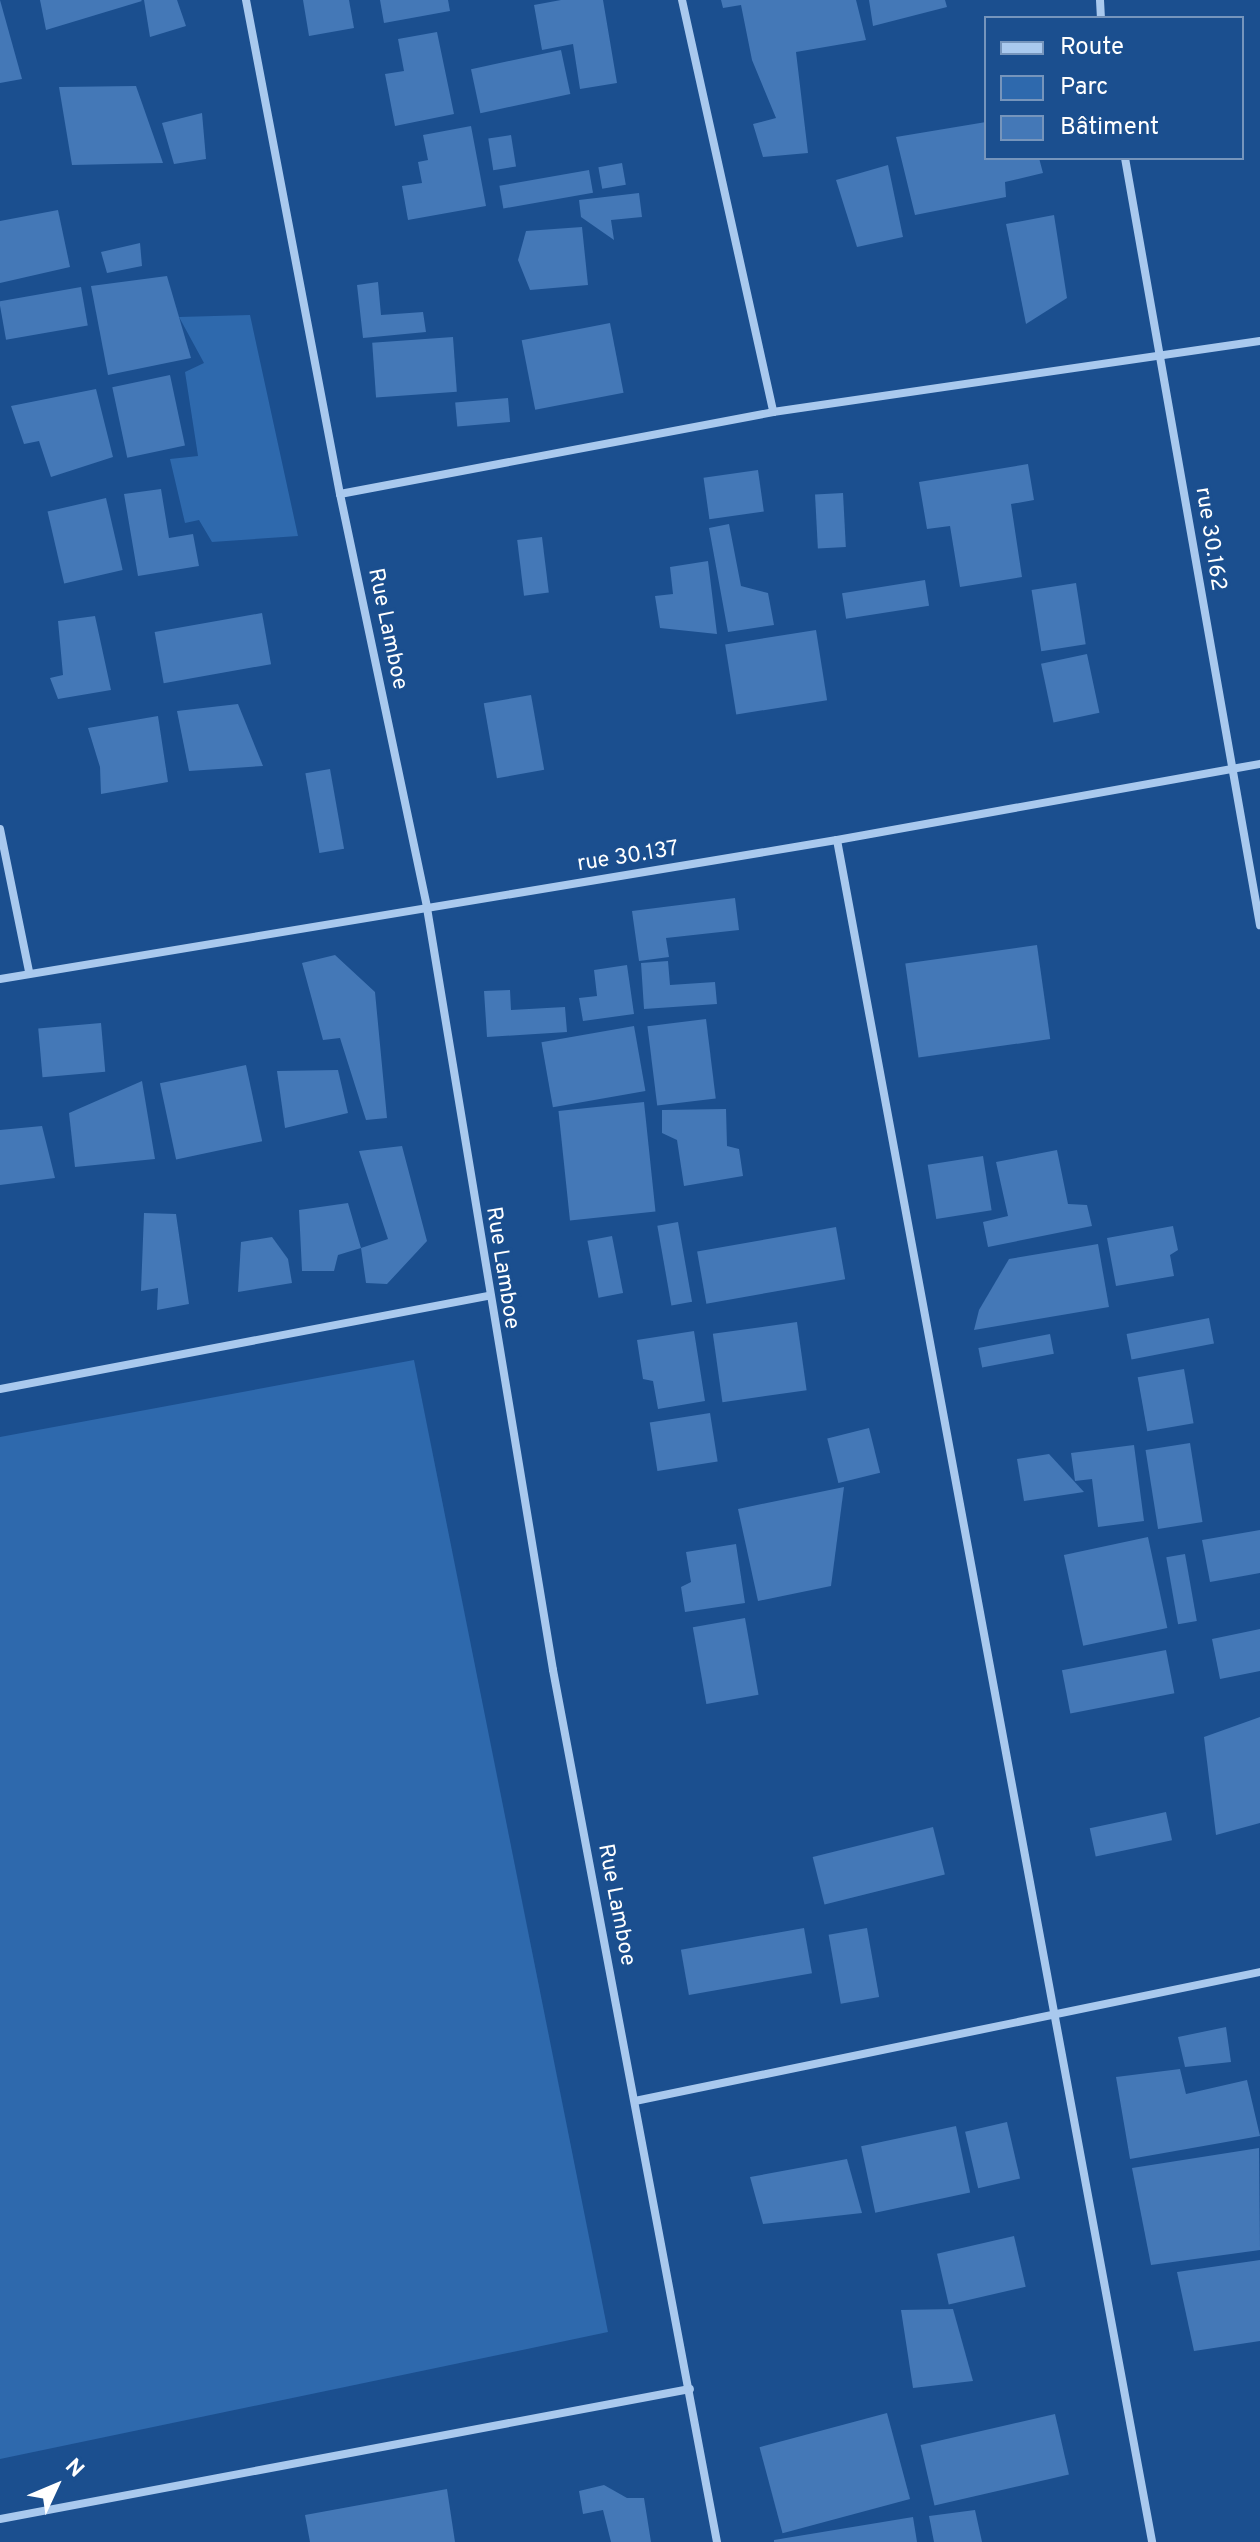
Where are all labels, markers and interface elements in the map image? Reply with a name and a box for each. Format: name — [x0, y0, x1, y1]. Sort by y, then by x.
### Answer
legend — [984, 16, 1244, 160]
text: Route — [1060, 33, 1124, 63]
text: Parc — [1060, 73, 1108, 103]
text: Bâtiment — [1060, 113, 1159, 143]
street label: rue 30.162 — [1189, 485, 1231, 593]
street label: Rue Lamboe — [361, 566, 413, 692]
street label: rue 30.137 — [575, 836, 681, 878]
street label: Rue Lamboe — [479, 1205, 525, 1331]
street label: Rue Lamboe — [591, 1842, 641, 1968]
north arrow — [16, 2446, 96, 2526]
text: N — [58, 2454, 89, 2484]

